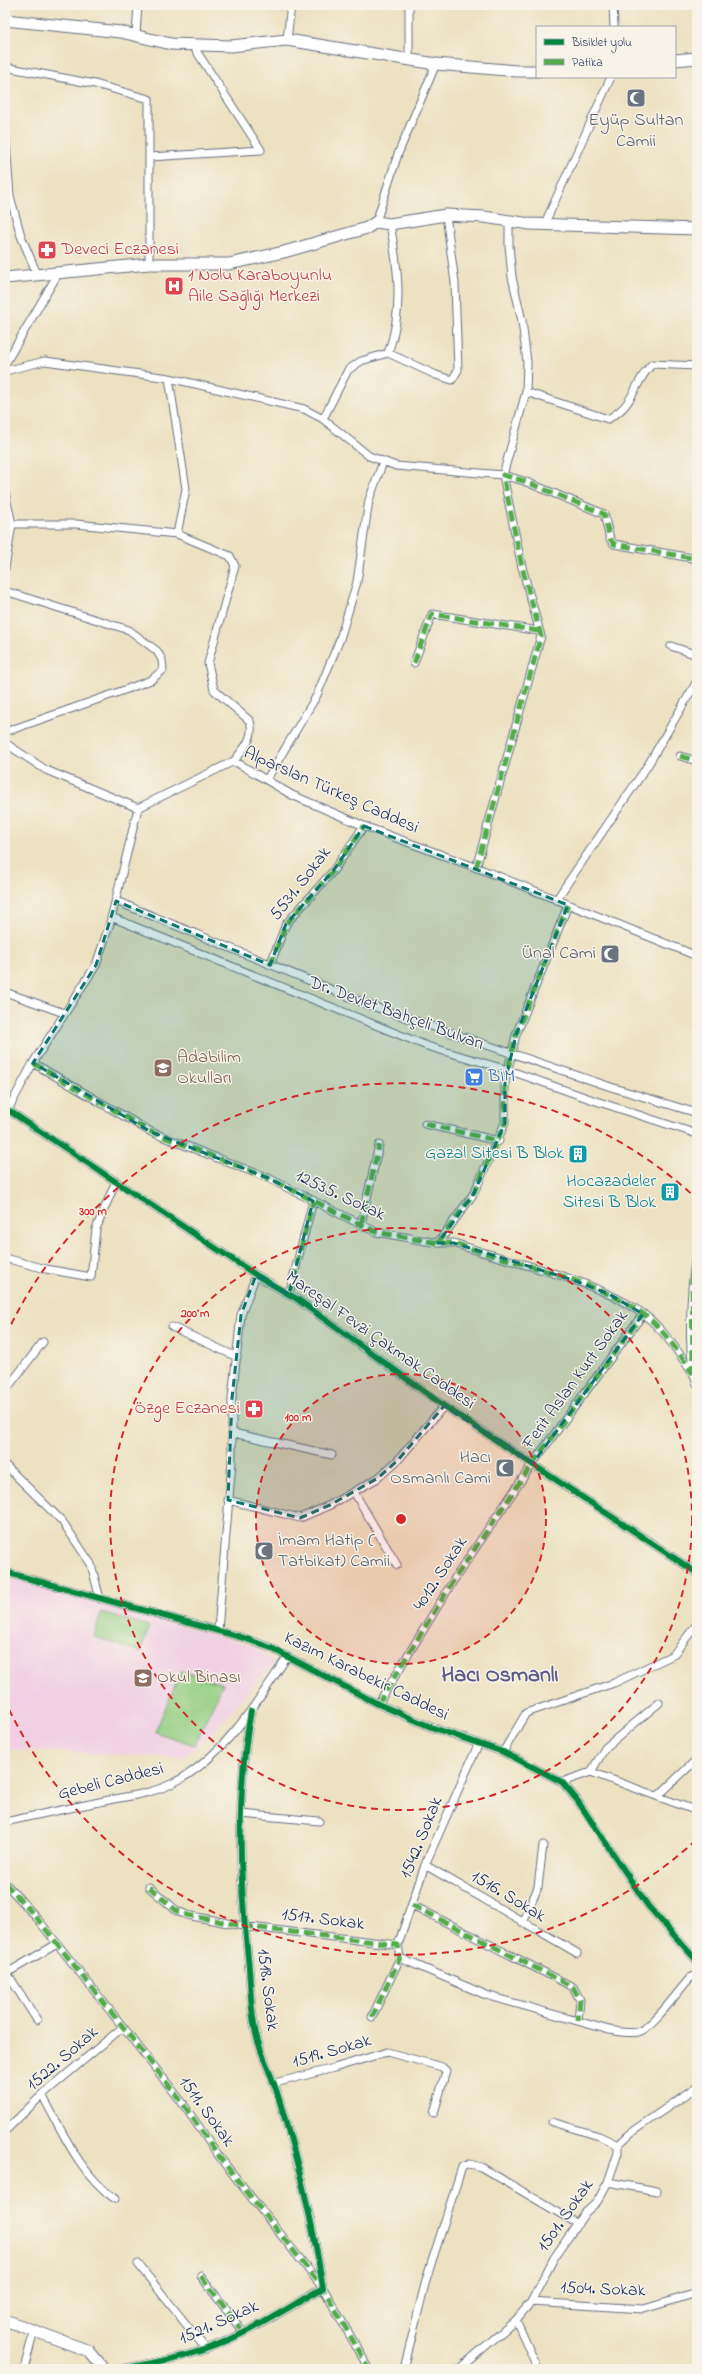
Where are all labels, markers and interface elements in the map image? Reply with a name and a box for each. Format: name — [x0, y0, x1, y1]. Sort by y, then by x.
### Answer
legend — [536, 26, 676, 78]
text: Bisiklet yolu — [571, 34, 632, 53]
text: Patika — [572, 54, 603, 72]
mosque icon: Eyüp Sultan Camii — [625, 87, 647, 109]
place label: Eyüp Sultan Camii — [589, 108, 684, 155]
place label: Deveci Eczanesi — [60, 237, 179, 263]
pharmacy icon: Deveci Eczanesi — [36, 239, 58, 261]
place label: 1 Nolu Karaboyunlu Aile Sağlığı Merkezi — [188, 263, 332, 311]
hospital icon: 1 Nolu Karaboyunlu Aile Sağlığı Merkezi — [163, 275, 185, 297]
street label: Alparslan Türkeş Caddesi — [239, 741, 423, 841]
street label: 5531. Sokak — [264, 841, 338, 927]
place label: Ünal Cami — [522, 941, 596, 967]
mosque icon: Ünal Cami — [599, 943, 621, 965]
street label: Dr. Devlet Bahçeli Bulvarı — [304, 970, 487, 1058]
place label: Adabilim Okulları — [177, 1045, 241, 1092]
school or university icon: Adabilim Okulları — [152, 1057, 174, 1079]
place label: BİM — [487, 1064, 515, 1090]
supermarket icon: BİM — [463, 1066, 485, 1088]
place label: Gazal Sitesi B Blok — [425, 1141, 564, 1167]
building icon: Gazal Sitesi B Blok — [567, 1143, 589, 1165]
street label: 12535. Sokak — [291, 1164, 389, 1228]
place label: Hocazadeler Sitesi B Blok — [563, 1169, 656, 1216]
building icon: Hocazadeler Sitesi B Blok — [659, 1181, 681, 1203]
text: 300 m — [78, 1203, 108, 1221]
street label: Mareşal Fevzi Çakmak Caddesi — [280, 1265, 480, 1417]
text: 200 m — [180, 1305, 210, 1323]
street label: Ferit Aslan Kurt Sokak — [516, 1305, 635, 1456]
place label: Özge Eczanesi — [134, 1396, 240, 1423]
pharmacy icon: Özge Eczanesi — [243, 1398, 265, 1420]
text: 100 m — [285, 1409, 312, 1427]
place label: Hacı Osmanlı Cami — [390, 1445, 491, 1492]
mosque icon: Hacı Osmanlı Cami — [494, 1457, 516, 1479]
centre of rings — [394, 1512, 408, 1526]
place label: İmam Hatip ( Tatbikat) Camii — [278, 1528, 390, 1575]
street label: 4012. Sokak — [407, 1532, 475, 1616]
mosque icon: İmam Hatip ( Tatbikat) Camii — [253, 1540, 275, 1562]
street label: Kazım Karabekir Caddesi — [279, 1626, 453, 1728]
district label: Hacı Osmanlı — [442, 1660, 559, 1692]
place label: Okul Binası — [157, 1665, 241, 1691]
school or university icon: Okul Binası — [132, 1667, 154, 1689]
street label: Gebeli Caddesi — [55, 1756, 167, 1808]
street label: 1542. Sokak — [394, 1793, 450, 1883]
street label: 1516. Sokak — [465, 1864, 551, 1930]
street label: 1517. Sokak — [280, 1902, 366, 1938]
street label: 1518. Sokak — [249, 1947, 285, 2033]
street label: 1522. Sokak — [21, 2020, 105, 2098]
street label: 1519. Sokak — [289, 2028, 375, 2076]
street label: 1511. Sokak — [172, 2071, 241, 2153]
street label: 1501. Sokak — [531, 2174, 601, 2258]
street label: 1504. Sokak — [560, 2276, 646, 2304]
street label: 1521. Sokak — [175, 2294, 263, 2352]

